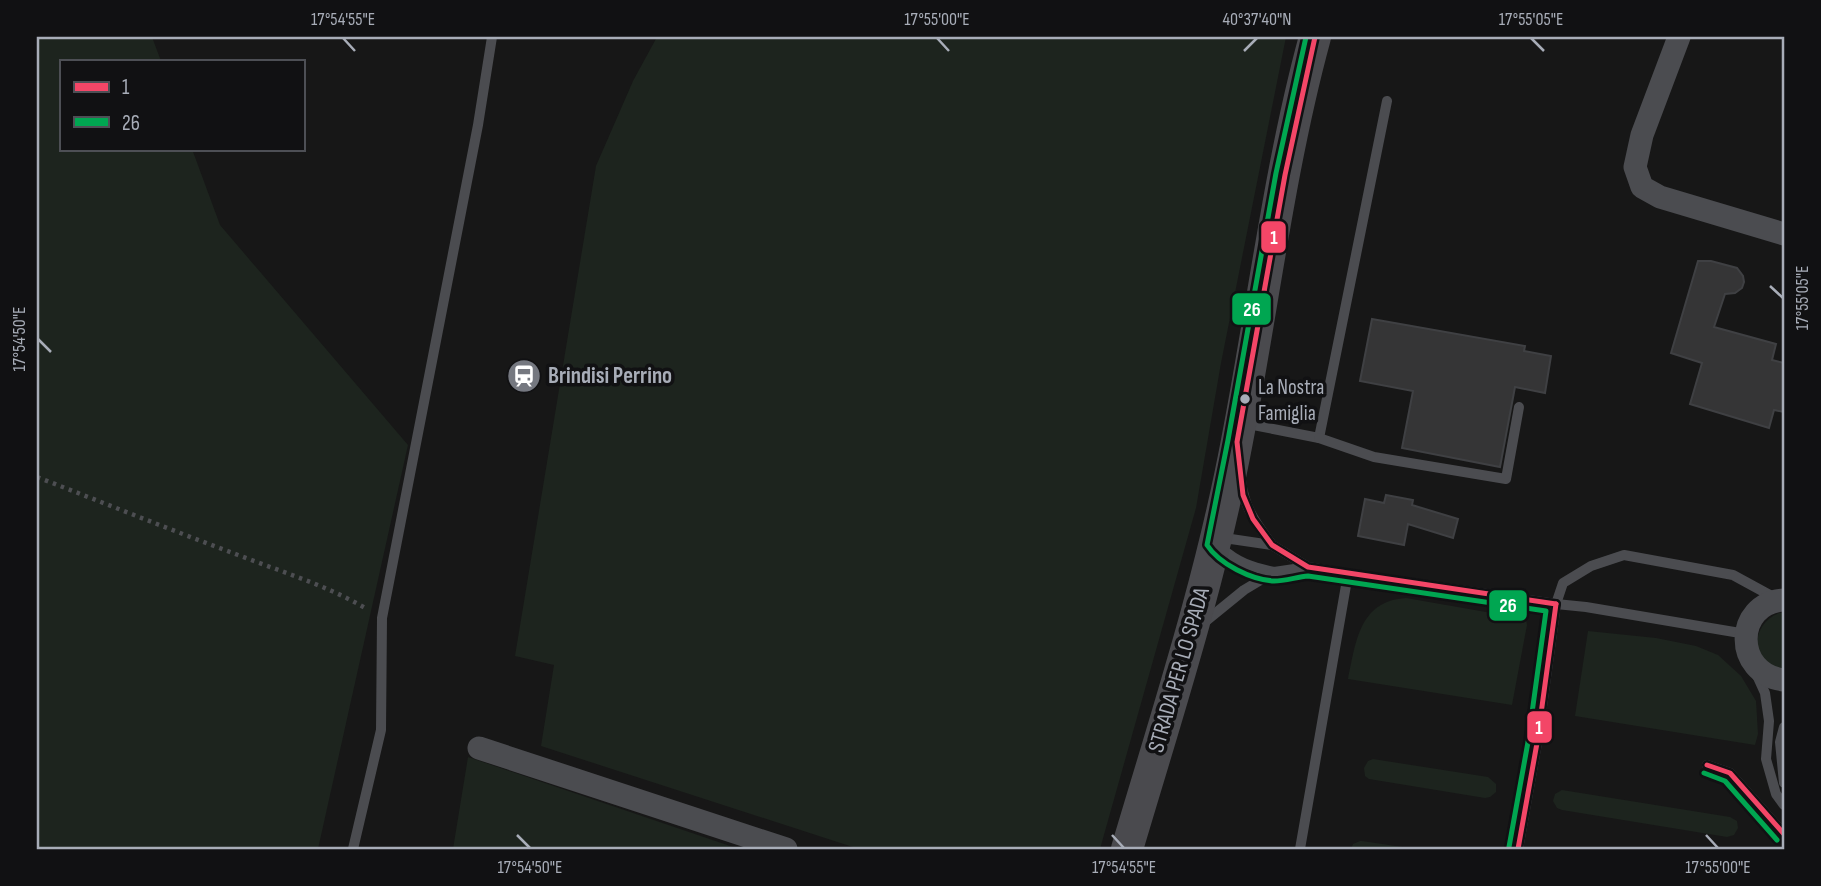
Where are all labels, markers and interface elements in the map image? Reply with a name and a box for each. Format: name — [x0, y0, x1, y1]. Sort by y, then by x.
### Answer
text: 17°54'55"E — [311, 9, 375, 30]
text: 17°55'00"E — [904, 9, 970, 30]
text: 40°37'40"N — [1223, 9, 1291, 30]
text: 17°55'05"E — [1499, 9, 1563, 30]
legend — [60, 60, 304, 150]
text: 1 — [122, 75, 130, 100]
text: 26 — [122, 111, 140, 136]
line badge: 1 — [1260, 220, 1287, 254]
text: 1 — [1270, 227, 1278, 250]
text: 17°55'05"E — [1792, 266, 1813, 330]
line badge: 26 — [1231, 292, 1272, 326]
text: 26 — [1243, 299, 1261, 322]
text: 17°54'50"E — [9, 306, 30, 372]
station icon: Brindisi Perrino — [505, 357, 543, 395]
place label: Brindisi Perrino — [548, 362, 672, 390]
place label: La Nostra Famiglia — [1258, 375, 1324, 426]
marker: La Nostra Famiglia — [1238, 392, 1252, 406]
street label: STRADA PER LO SPADA — [1142, 584, 1216, 756]
line badge: 26 — [1488, 589, 1528, 622]
text: 26 — [1499, 595, 1517, 618]
line badge: 1 — [1526, 710, 1553, 744]
text: 1 — [1535, 717, 1543, 740]
text: 17°54'50"E — [497, 857, 563, 878]
text: 17°54'55"E — [1092, 857, 1156, 878]
text: 17°55'00"E — [1685, 857, 1751, 878]

